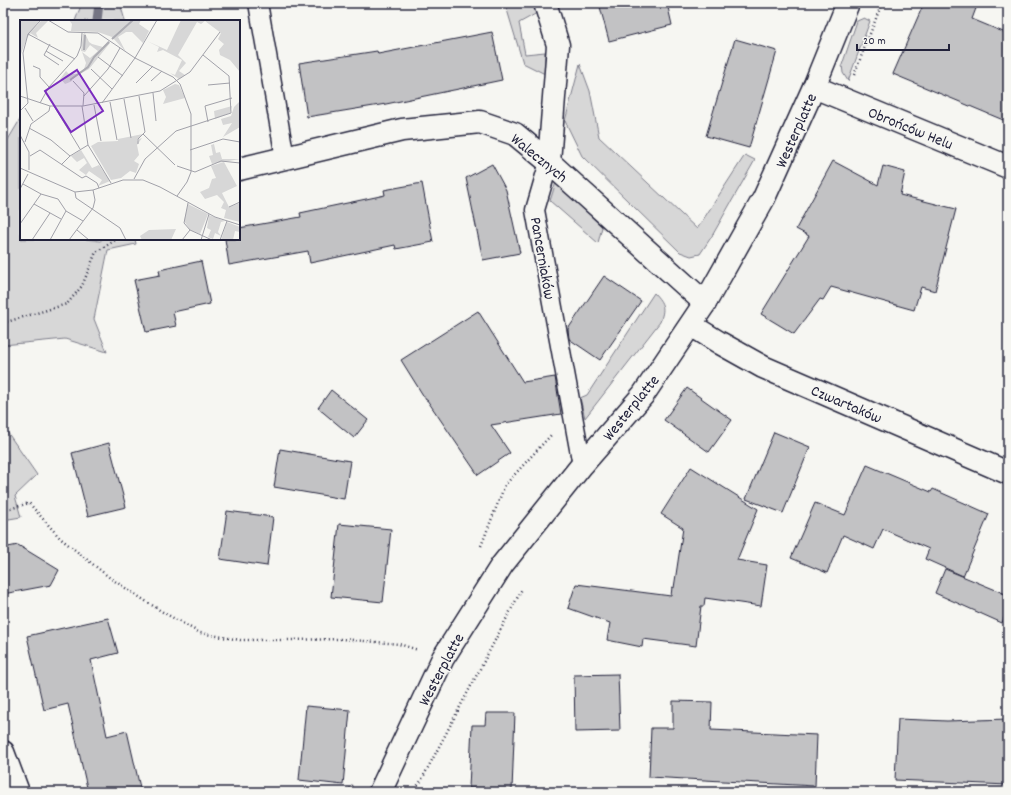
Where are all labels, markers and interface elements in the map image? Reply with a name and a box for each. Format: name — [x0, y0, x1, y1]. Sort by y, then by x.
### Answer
inset map — [20, 20, 240, 240]
scale bar — [857, 26, 949, 52]
text: 20 m — [863, 33, 886, 50]
street label: Westerplatte — [771, 90, 824, 172]
street label: Obrońców Helu — [864, 102, 956, 157]
street label: Walecznych — [505, 129, 572, 189]
street label: Pancerniaków — [523, 215, 560, 301]
street label: Westerplatte — [598, 370, 666, 447]
street label: Czwartaków — [807, 380, 885, 431]
street label: Westerplatte — [413, 630, 471, 711]

